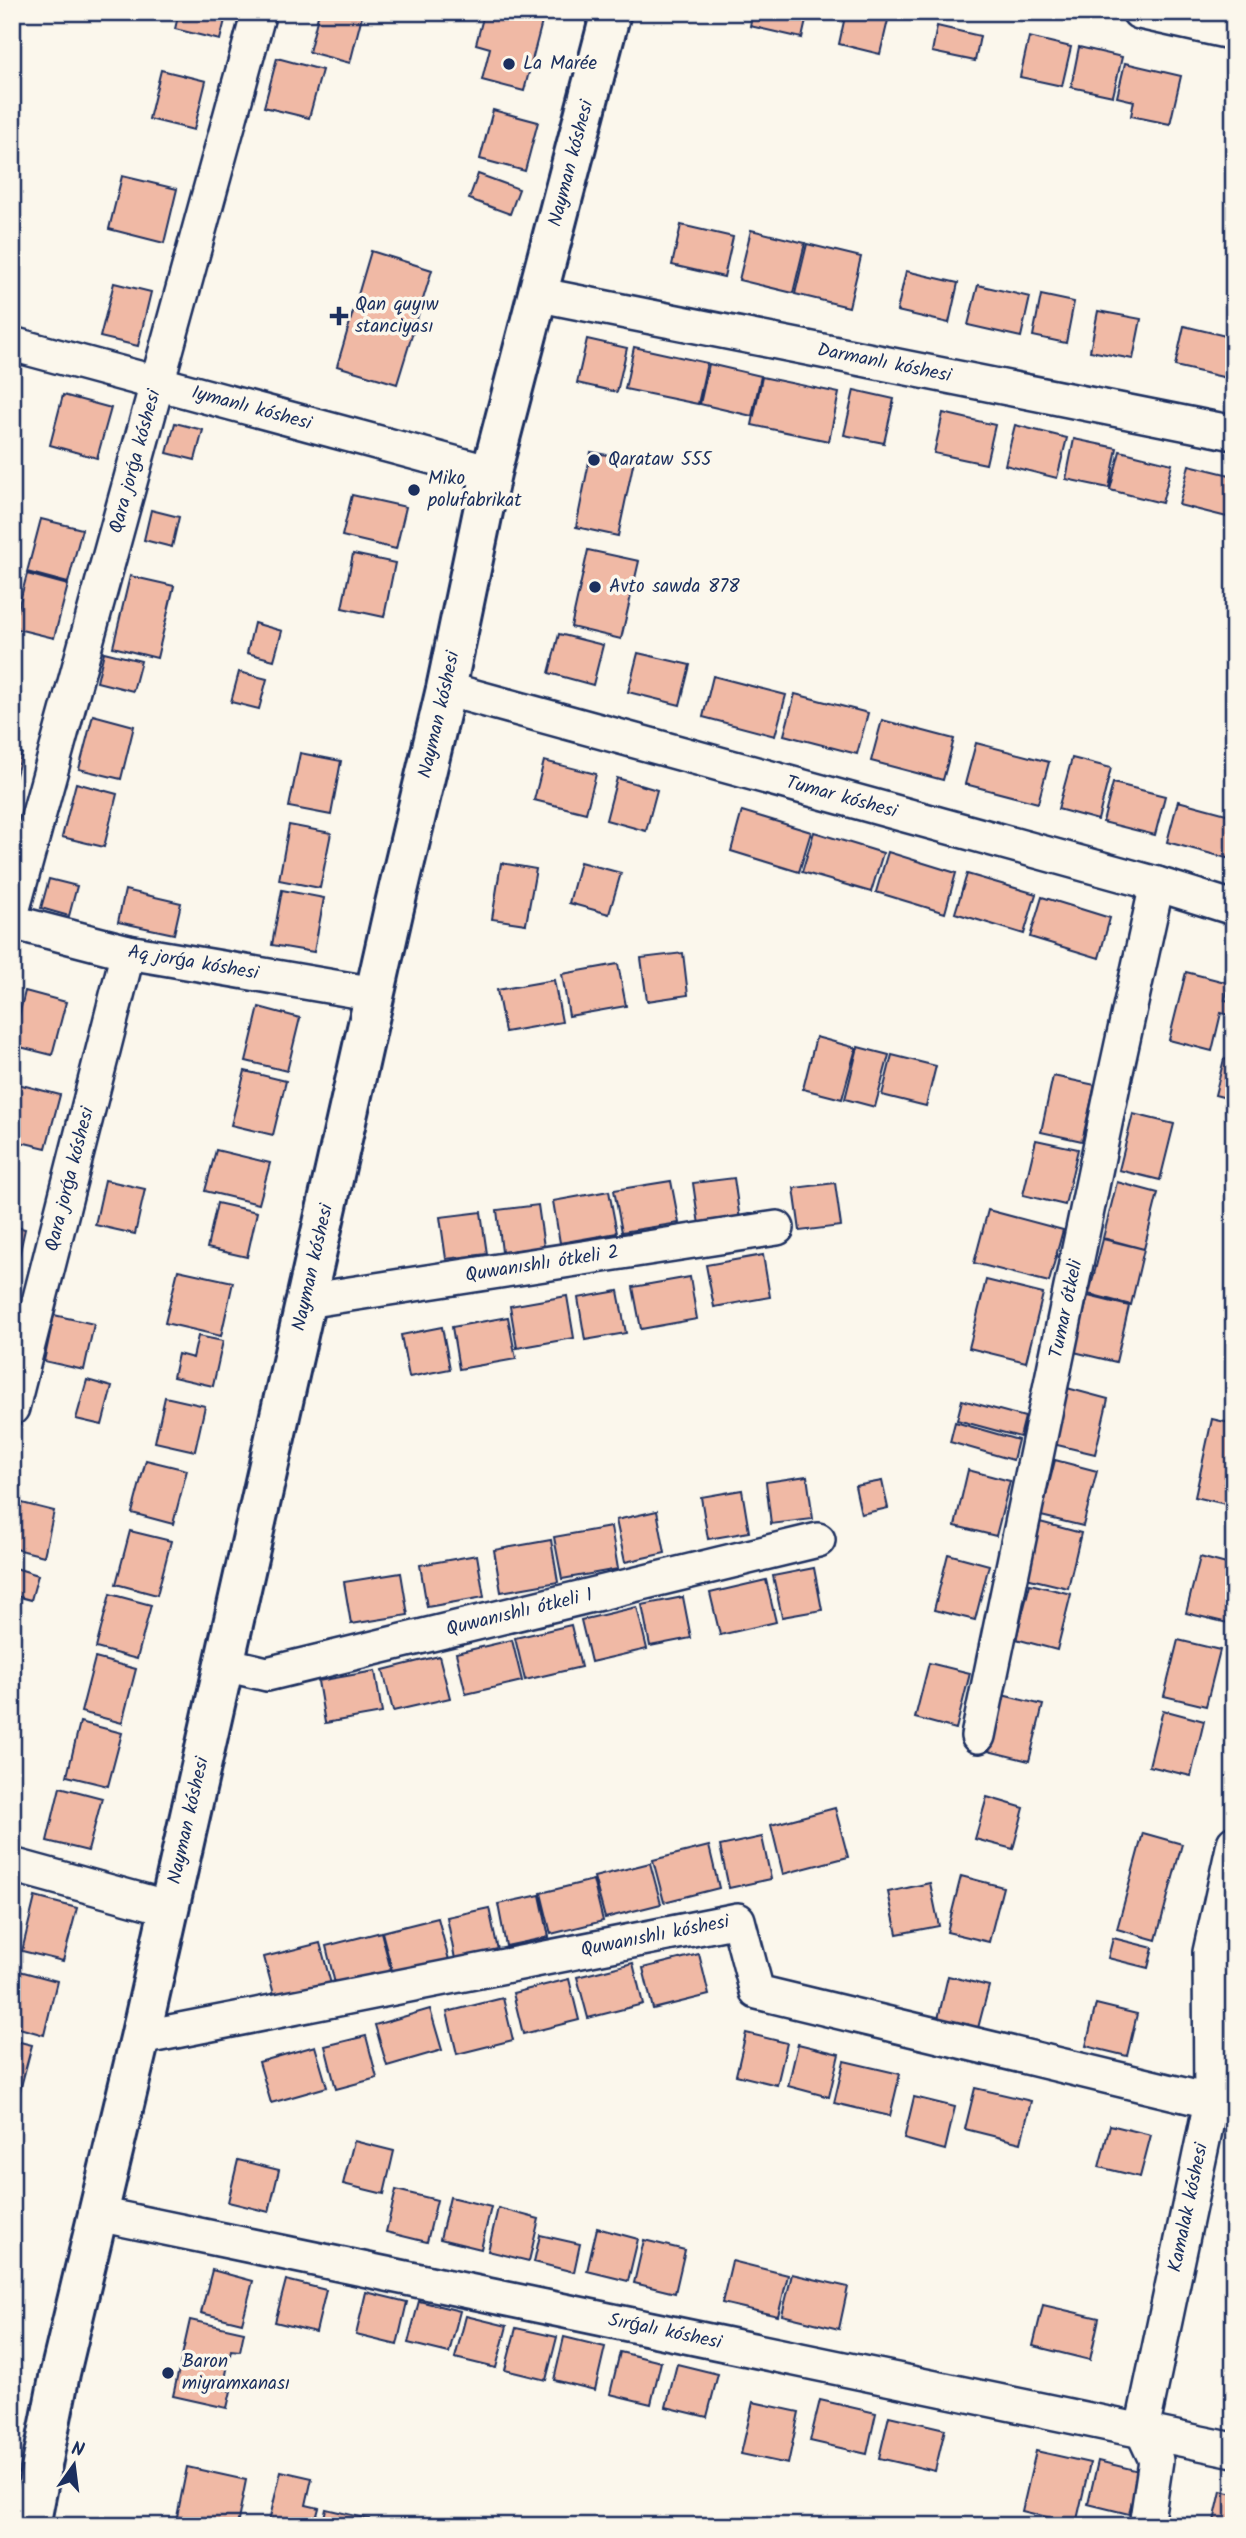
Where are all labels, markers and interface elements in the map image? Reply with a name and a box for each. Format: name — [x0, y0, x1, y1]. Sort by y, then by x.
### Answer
place label: La Marée — [523, 49, 597, 79]
marker: La Marée — [501, 56, 517, 72]
street label: Nayman kóshesi — [541, 96, 603, 230]
place label: Qan quyıw stanciyası — [355, 290, 439, 342]
marker: Qan quyıw stanciyası — [329, 306, 349, 326]
street label: Darmanlı kóshesi — [815, 335, 955, 392]
street label: Iymanlı kóshesi — [188, 378, 316, 439]
street label: Qara jorǵa kóshesi — [102, 385, 170, 537]
place label: Qarataw 555 — [608, 445, 713, 475]
marker: Qarataw 555 — [586, 452, 602, 468]
place label: Miko polufabrikat — [427, 464, 522, 516]
marker: Miko polufabrikat — [406, 482, 422, 498]
place label: Avto sawda 878 — [609, 572, 740, 602]
marker: Avto sawda 878 — [587, 579, 603, 595]
street label: Nayman kóshesi — [410, 647, 469, 781]
street label: Tumar kóshesi — [782, 768, 902, 827]
street label: Aq jorǵa kóshesi — [126, 937, 262, 989]
street label: Qara jorǵa kóshesi — [37, 1103, 103, 1255]
street label: Nayman kóshesi — [284, 1200, 342, 1334]
street label: Quwanıshlı ótkeli 2 — [463, 1238, 621, 1291]
street label: Tumar ótkeli — [1042, 1256, 1092, 1361]
street label: Quwanıshlı ótkeli 1 — [443, 1580, 596, 1645]
street label: Nayman kóshesi — [160, 1753, 218, 1887]
street label: Quwanıshlı kóshesi — [578, 1907, 733, 1966]
street label: Kamalak kóshesi — [1161, 2139, 1217, 2275]
street label: Sırǵalı kóshesi — [606, 2305, 726, 2358]
place label: Baron miyramxanası — [182, 2347, 290, 2399]
marker: Baron miyramxanası — [160, 2365, 176, 2381]
north arrow — [38, 2430, 108, 2500]
text: N — [68, 2434, 87, 2466]

